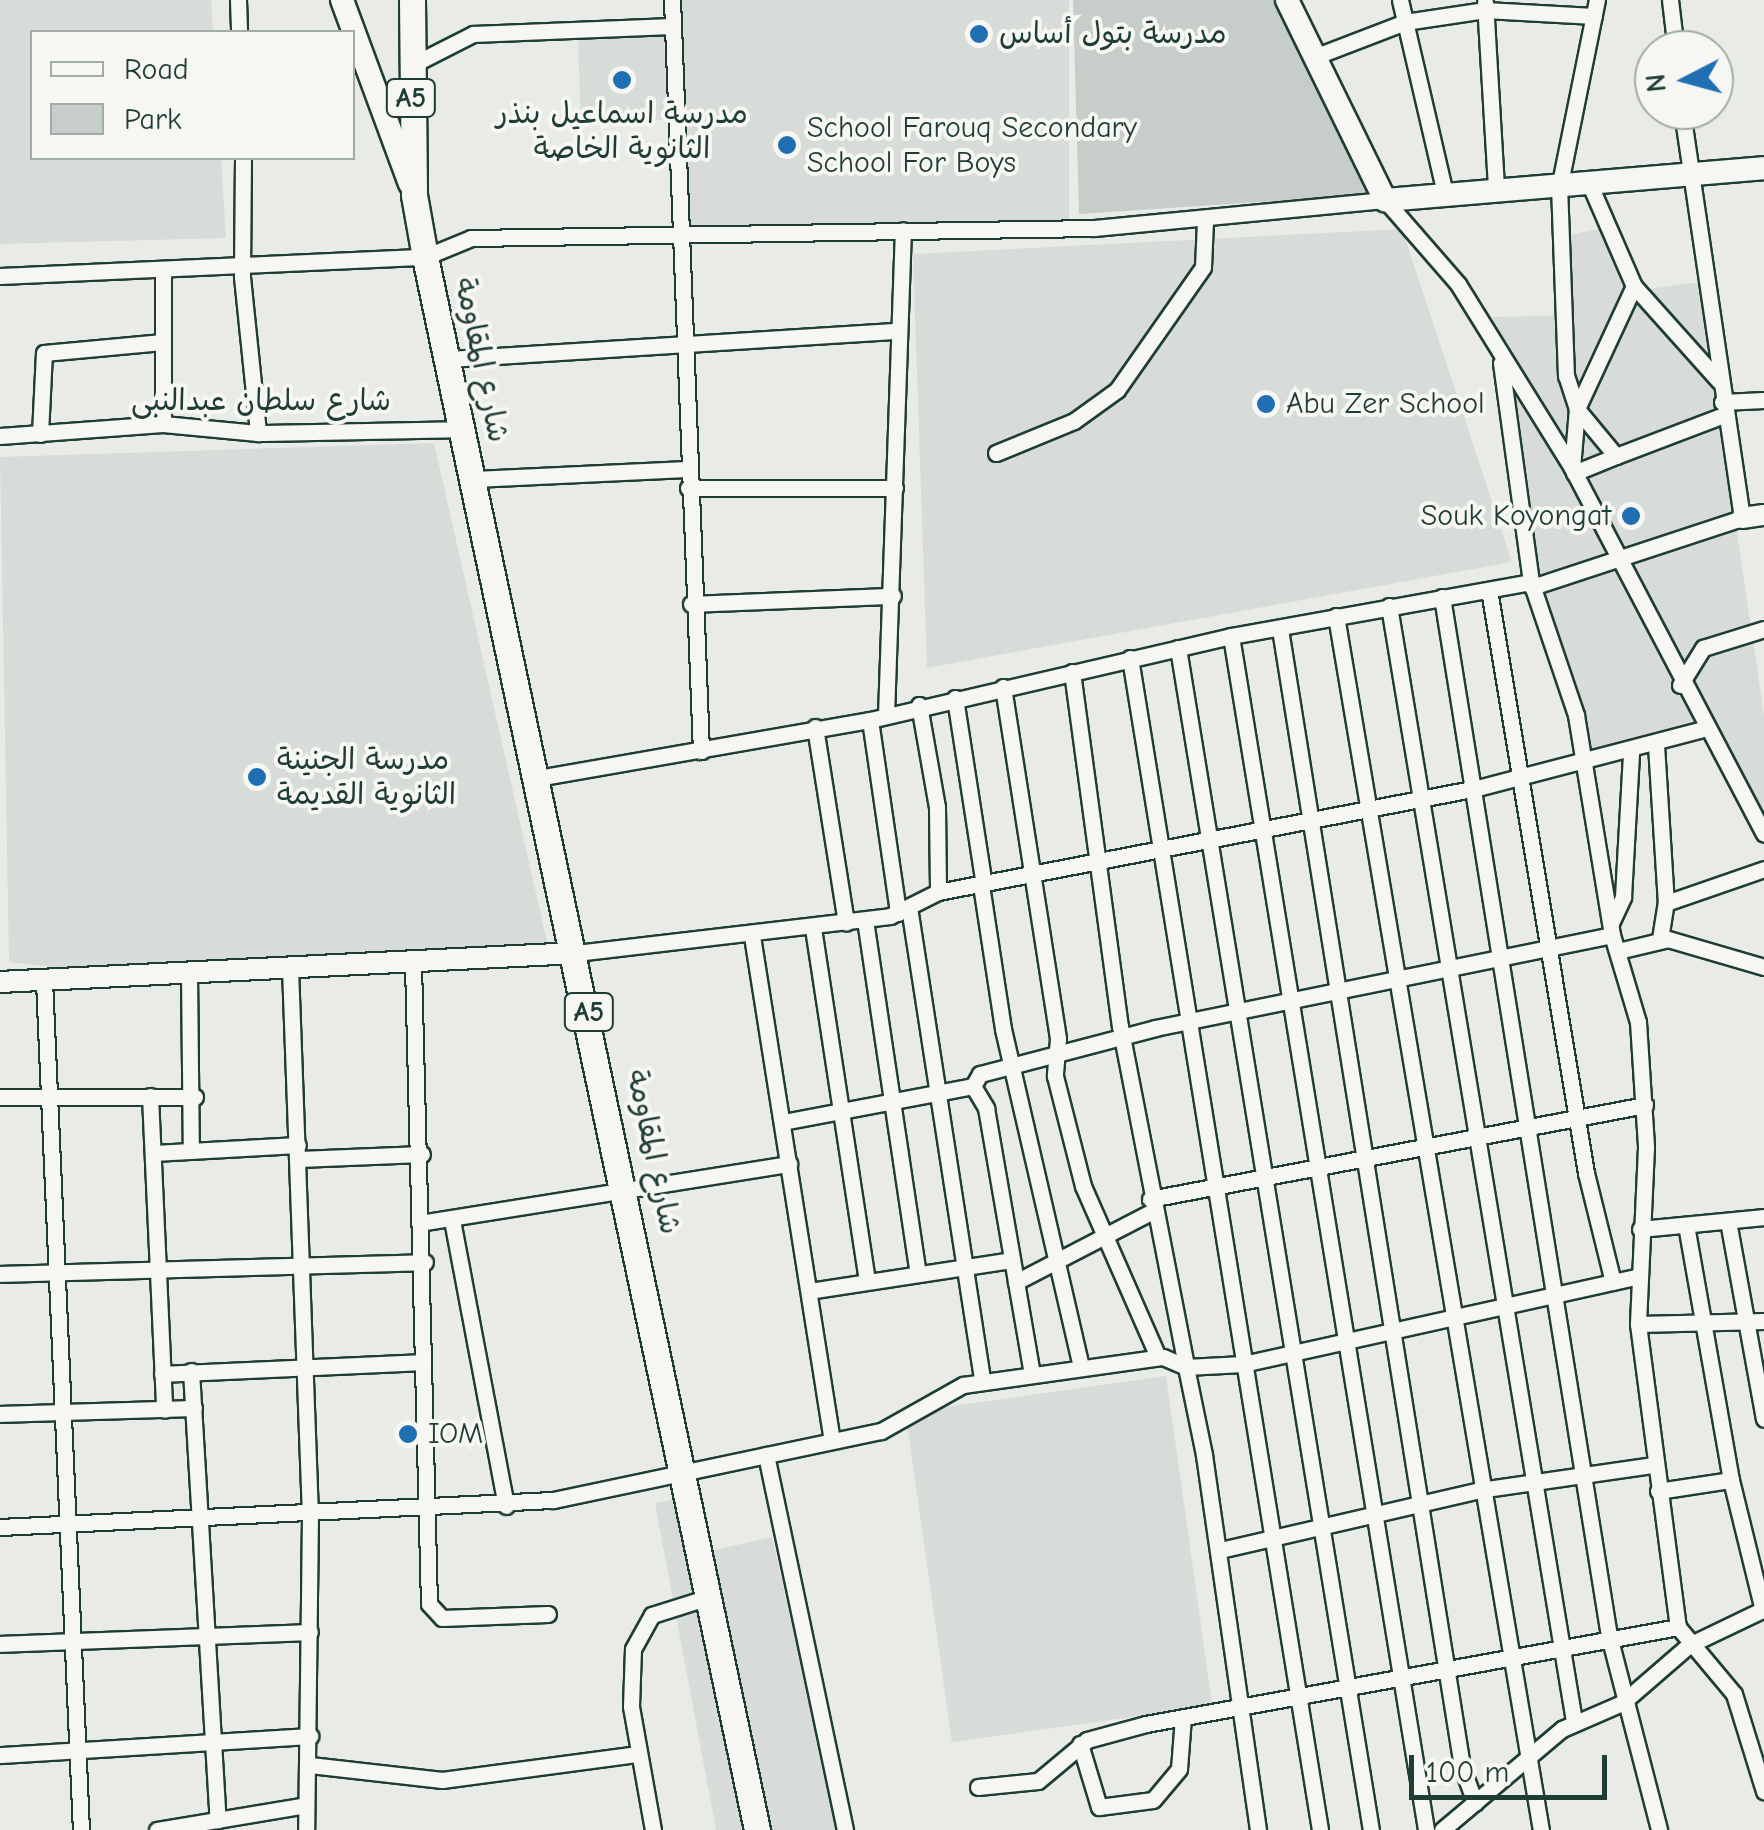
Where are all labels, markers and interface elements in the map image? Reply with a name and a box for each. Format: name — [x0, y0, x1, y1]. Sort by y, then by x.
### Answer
place label: مدرسة بتول أساس — [999, 16, 1227, 52]
marker: مدرسة بتول أساس — [968, 23, 990, 45]
legend — [30, 30, 355, 160]
north arrow — [1634, 30, 1734, 130]
text: Road — [124, 52, 189, 87]
marker: مدرسة اسماعيل بنذر الثانوية الخاصة — [611, 69, 633, 91]
text: N — [1639, 72, 1673, 94]
road number: A5 — [384, 75, 438, 121]
place label: مدرسة اسماعيل بنذر الثانوية الخاصة — [496, 96, 748, 166]
text: Park — [124, 102, 181, 137]
place label: School Farouq Secondary School For Boys — [807, 110, 1137, 180]
marker: School Farouq Secondary School For Boys — [776, 134, 798, 156]
street label: شارع المقاومة — [446, 274, 516, 446]
street label: شارع سلطان عبدالنبى — [131, 383, 391, 419]
place label: Abu Zer School — [1286, 386, 1485, 422]
marker: Abu Zer School — [1255, 393, 1277, 415]
place label: Souk Koyongat — [1421, 498, 1611, 534]
marker: Souk Koyongat — [1620, 505, 1642, 527]
place label: مدرسة الجنينة الثانوية القديمة — [277, 742, 456, 812]
marker: مدرسة الجنينة الثانوية القديمة — [246, 766, 268, 788]
road number: A5 — [562, 989, 616, 1035]
street label: شارع المقاومة — [618, 1066, 688, 1238]
place label: IOM — [428, 1416, 483, 1452]
marker: IOM — [397, 1423, 419, 1445]
scale bar — [1414, 1735, 1612, 1797]
text: 100 m — [1426, 1755, 1509, 1790]

